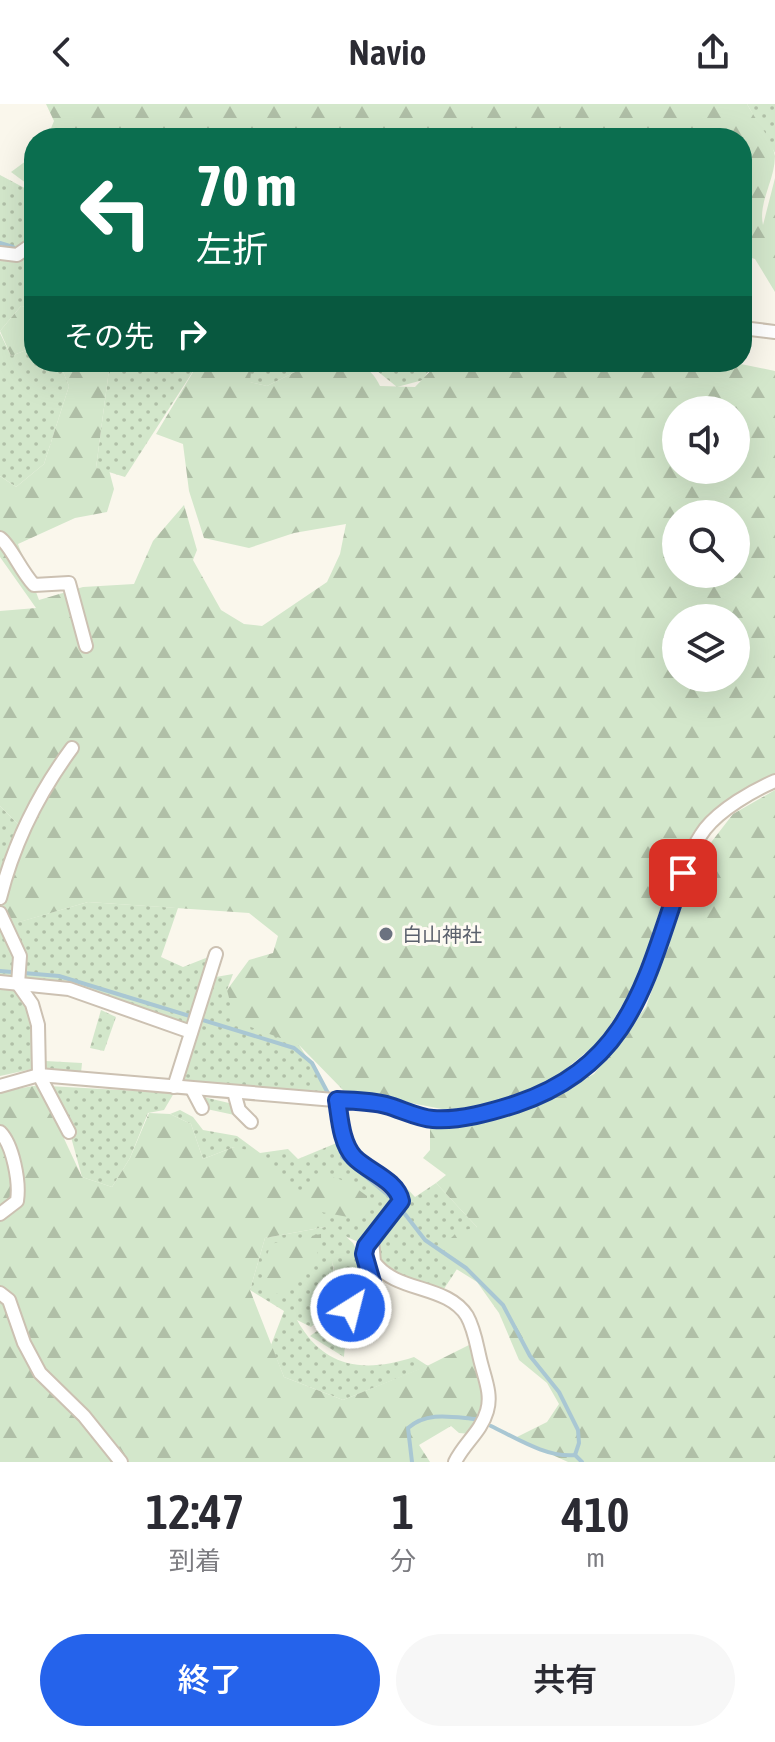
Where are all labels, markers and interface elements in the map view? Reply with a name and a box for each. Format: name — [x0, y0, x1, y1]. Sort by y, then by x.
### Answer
icon: back — [40, 30, 84, 74]
icon: share — [691, 30, 735, 74]
text: Navio — [348, 31, 427, 73]
text: 70 m — [196, 154, 297, 218]
icon: left — [64, 160, 168, 264]
text: 左折 — [196, 228, 268, 270]
icon: right — [170, 312, 214, 356]
text: その先 — [64, 319, 154, 353]
map controls — [662, 396, 750, 692]
button: sound — [662, 396, 750, 484]
button: search — [662, 500, 750, 588]
button: layers — [662, 604, 750, 692]
pin — [649, 839, 717, 907]
icon: arrive — [661, 851, 705, 895]
place label: 白山神社 — [402, 923, 482, 946]
marker: 白山神社 — [377, 925, 395, 943]
position arrow — [309, 1266, 393, 1350]
text: 12:47 — [146, 1484, 244, 1539]
text: 1 — [392, 1484, 414, 1539]
text: 410 — [562, 1487, 629, 1542]
text: m — [586, 1543, 605, 1573]
text: 到着 — [169, 1546, 221, 1576]
text: 分 — [390, 1546, 416, 1576]
button: 終了 — [40, 1634, 380, 1726]
button: 共有 — [396, 1634, 735, 1726]

